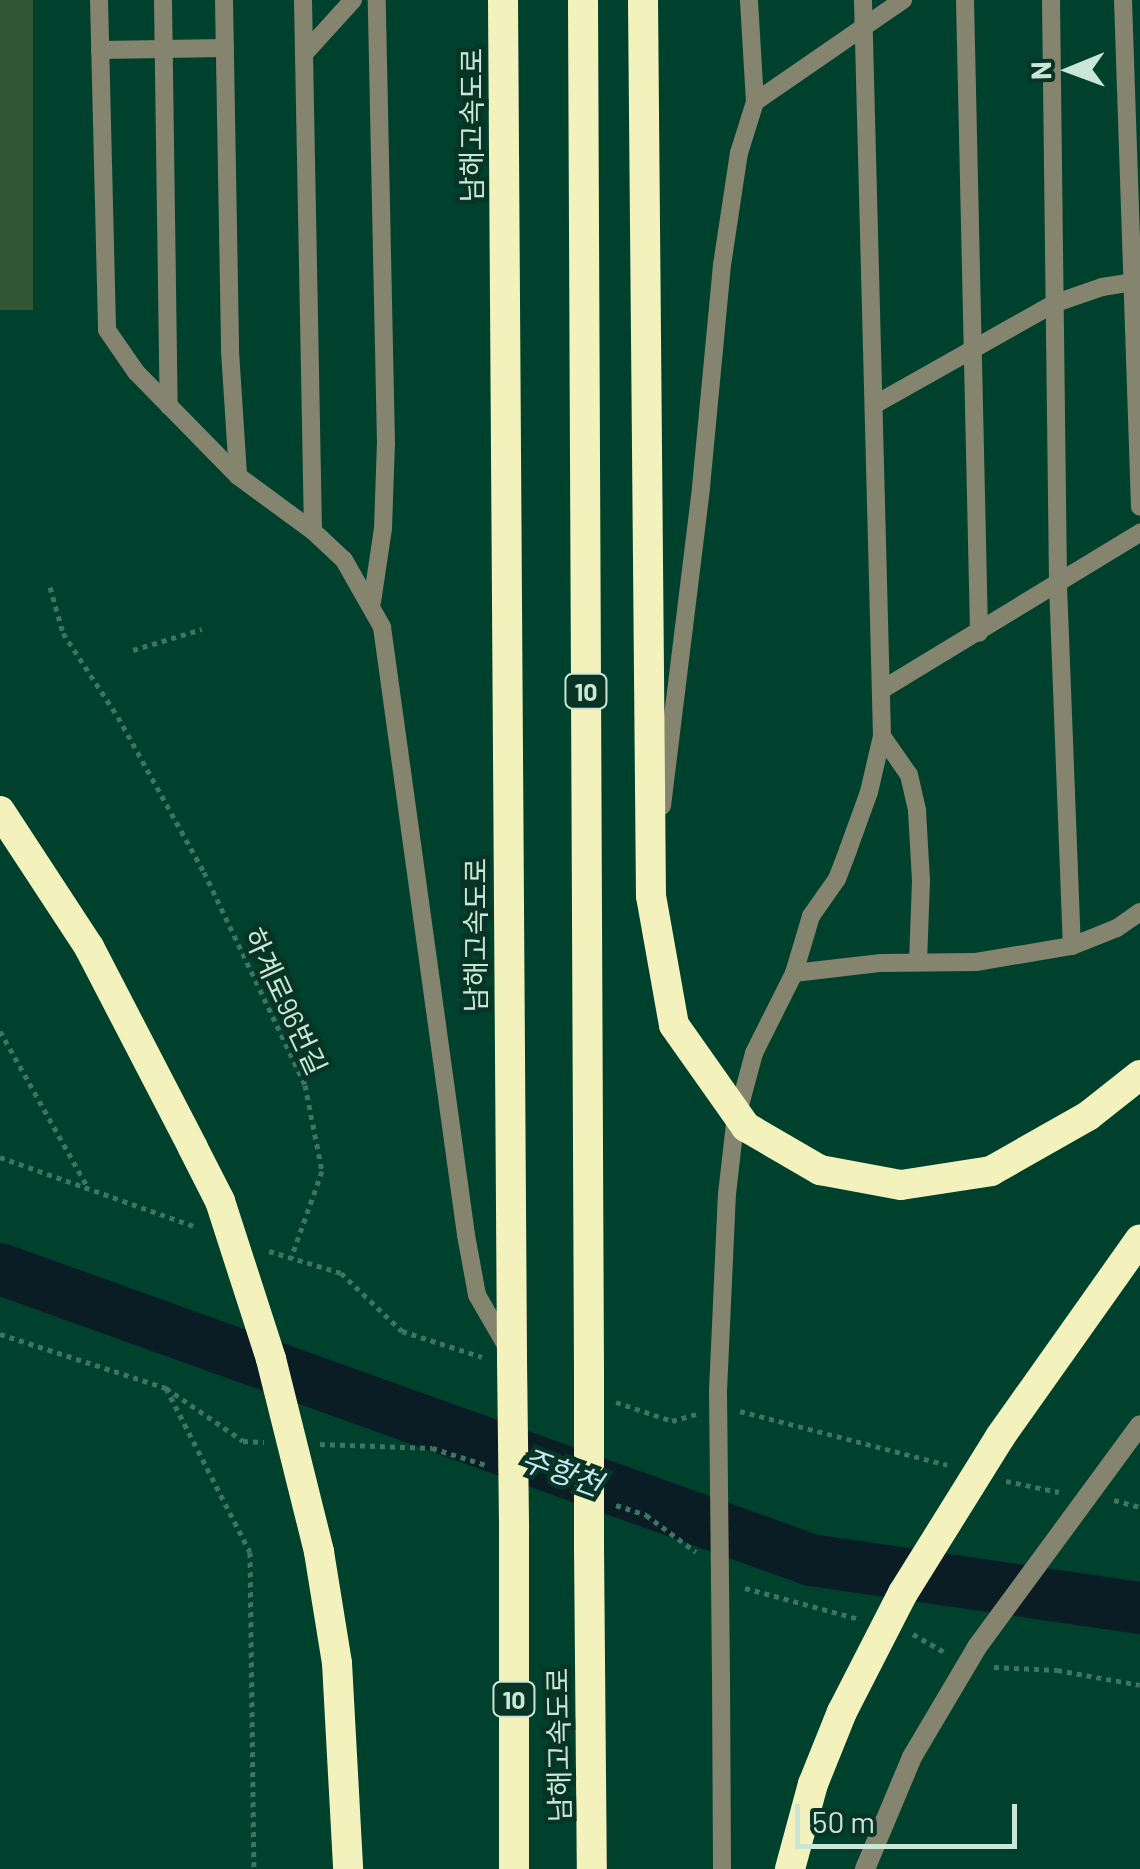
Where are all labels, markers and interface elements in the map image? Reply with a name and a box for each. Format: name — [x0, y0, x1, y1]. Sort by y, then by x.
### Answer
north arrow — [1020, 20, 1120, 120]
street label: 남해고속도로 — [454, 48, 488, 202]
text: N — [1023, 61, 1057, 80]
road number: 10 — [564, 671, 608, 711]
street label: 남해고속도로 — [458, 858, 492, 1012]
street label: 하계로96번길 — [237, 922, 335, 1080]
water label: 주항천 — [517, 1440, 607, 1502]
street label: 남해고속도로 — [540, 1667, 576, 1823]
road number: 10 — [492, 1679, 536, 1719]
scale bar — [800, 1784, 1022, 1846]
text: 50 m — [812, 1803, 875, 1839]

